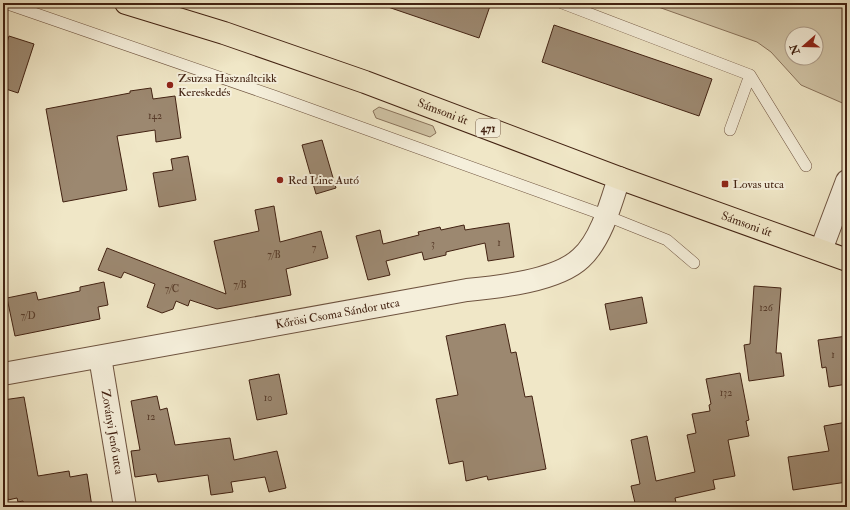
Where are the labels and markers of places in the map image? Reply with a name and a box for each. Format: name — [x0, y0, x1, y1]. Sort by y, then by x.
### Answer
place label: Zsuzsa Használtcikk Kereskedés — [178, 71, 277, 100]
marker: Zsuzsa Használtcikk Kereskedés — [165, 80, 175, 90]
place label: Red Line Autó — [288, 173, 359, 188]
marker: Red Line Autó — [275, 175, 285, 185]
place label: Lovas utca — [733, 177, 785, 192]
marker: Lovas utca — [720, 179, 730, 189]

